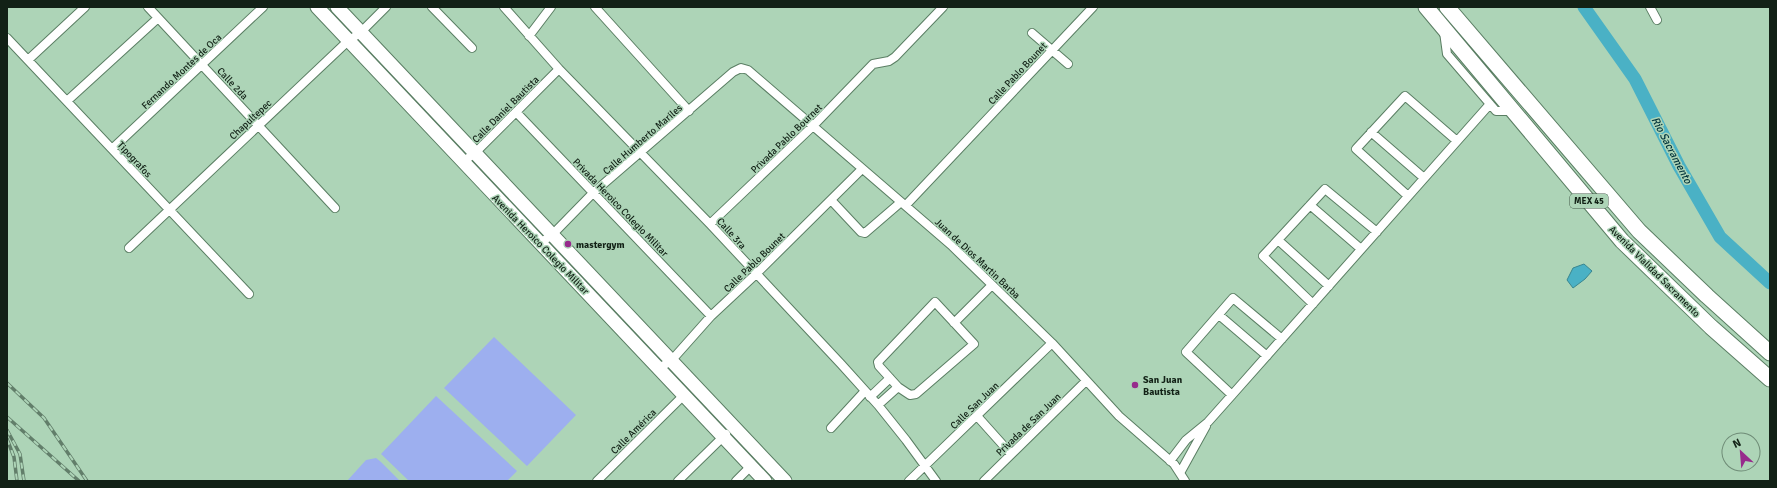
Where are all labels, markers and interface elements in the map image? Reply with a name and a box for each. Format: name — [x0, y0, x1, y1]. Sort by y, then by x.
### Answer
street label: Fernando Montes de Oca — [139, 32, 224, 112]
street label: Calle Pablo Bounet — [986, 40, 1050, 107]
street label: Calle 2da — [214, 65, 250, 102]
street label: Calle Daniel Bautista — [470, 74, 542, 146]
street label: Chapultepec — [227, 97, 275, 142]
street label: Privada Pablo Bournet — [749, 101, 825, 176]
street label: Calle Humberto Mariles — [601, 102, 685, 177]
water label: Rio Sacramento — [1648, 115, 1695, 187]
street label: Tipografos — [115, 139, 154, 181]
street label: Privada Heroico Colegio Militar — [570, 156, 671, 260]
street label: Avenida Heroico Colegio Militar — [489, 192, 591, 297]
road number: MEX 45 — [1570, 194, 1608, 208]
street label: Calle 3ra — [714, 216, 748, 252]
street label: Juan de Dios Martin Barba — [932, 216, 1022, 301]
street label: Avenida Vialidad Sacramento — [1606, 224, 1702, 320]
street label: Calle Pablo Bounet — [722, 230, 788, 295]
marker: mastergym — [563, 239, 573, 249]
place label: mastergym — [576, 239, 625, 251]
place label: San Juan Bautista — [1143, 374, 1183, 398]
street label: Calle San Juan — [948, 380, 1001, 432]
marker: San Juan Bautista — [1130, 380, 1140, 390]
street label: Privada de San Juan — [994, 391, 1064, 459]
street label: Calle América — [608, 406, 659, 457]
north arrow — [1721, 432, 1761, 472]
text: N — [1731, 436, 1743, 451]

